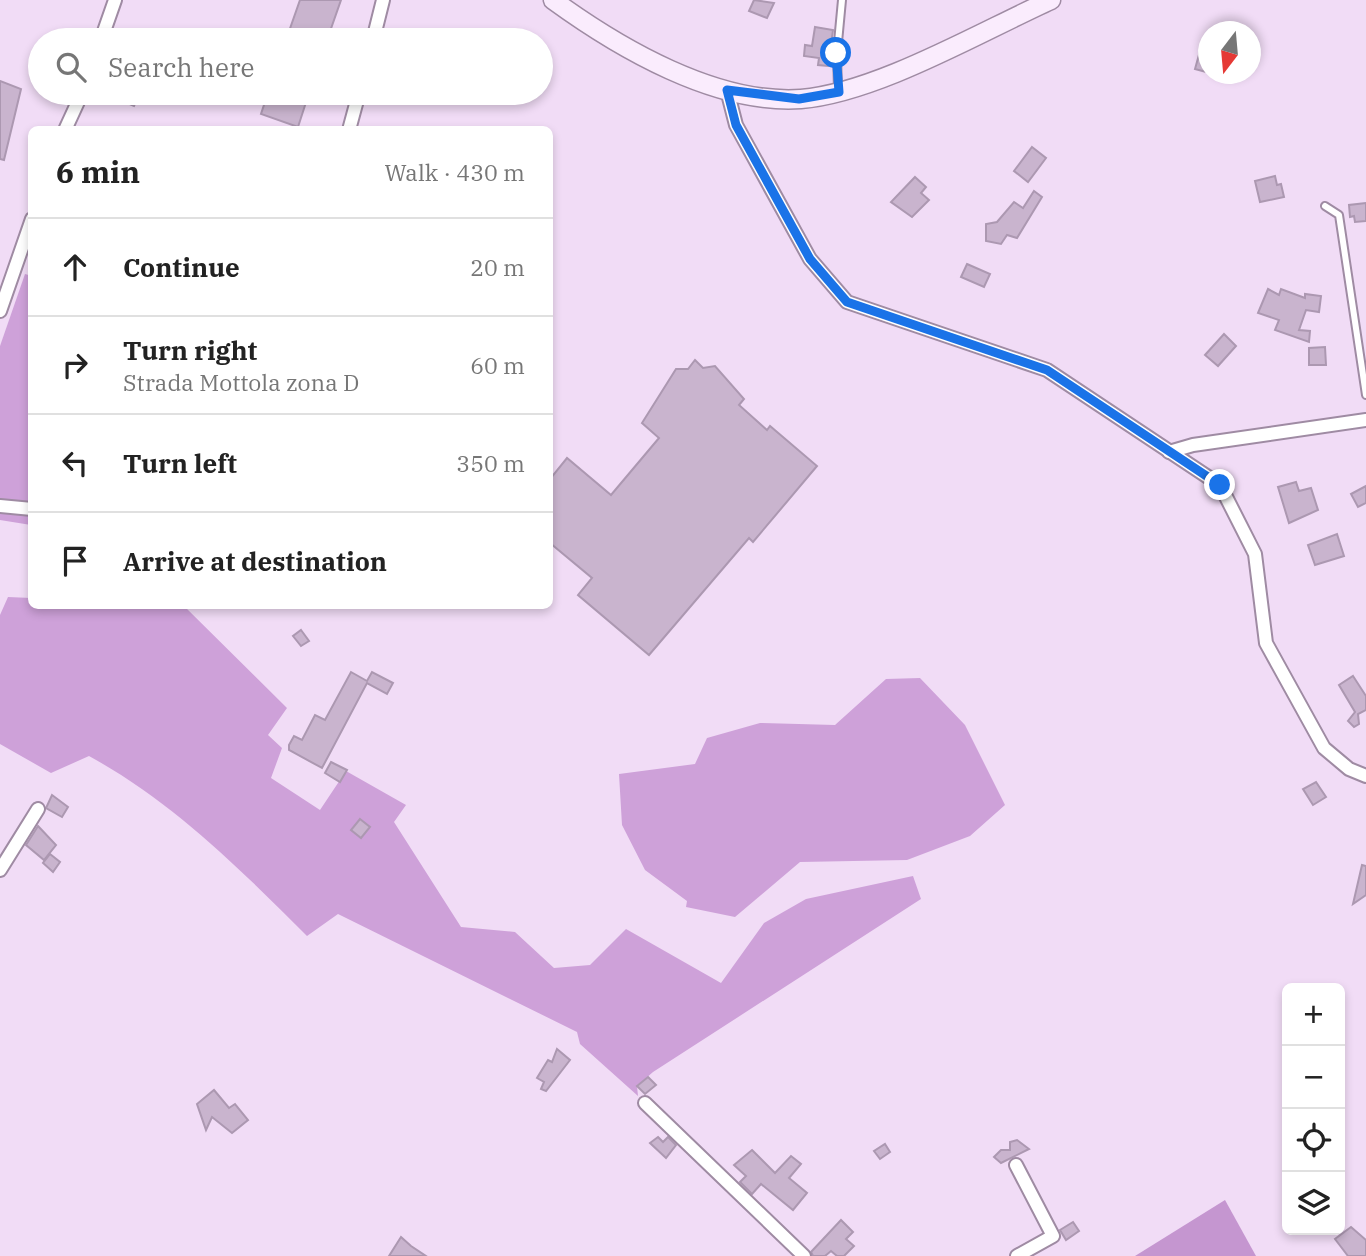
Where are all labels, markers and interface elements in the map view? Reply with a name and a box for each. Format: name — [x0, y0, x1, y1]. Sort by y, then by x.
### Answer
north arrow — [1198, 21, 1261, 84]
search box — [28, 28, 553, 105]
route start — [820, 37, 851, 68]
icon: search — [52, 48, 90, 86]
text: Search here — [108, 50, 254, 84]
text: 6 min — [56, 152, 140, 191]
text: Walk · 430 m — [384, 157, 525, 187]
icon: ahead — [56, 248, 94, 286]
text: Continue — [123, 250, 240, 284]
text: 20 m — [470, 252, 525, 282]
text: Turn right — [123, 333, 257, 367]
icon: right — [56, 346, 94, 384]
text: 60 m — [470, 350, 525, 380]
text: Strada Mottola zona D — [123, 367, 359, 397]
icon: left — [56, 444, 94, 482]
text: Turn left — [123, 446, 237, 480]
text: 350 m — [456, 448, 525, 478]
route end — [1204, 469, 1235, 500]
icon: arrive — [56, 542, 94, 580]
text: Arrive at destination — [123, 544, 387, 578]
map controls — [1282, 983, 1345, 1235]
button: + — [1282, 983, 1345, 1046]
button: − — [1282, 1046, 1345, 1109]
button: locate — [1282, 1109, 1345, 1172]
button: layers — [1282, 1172, 1345, 1235]

